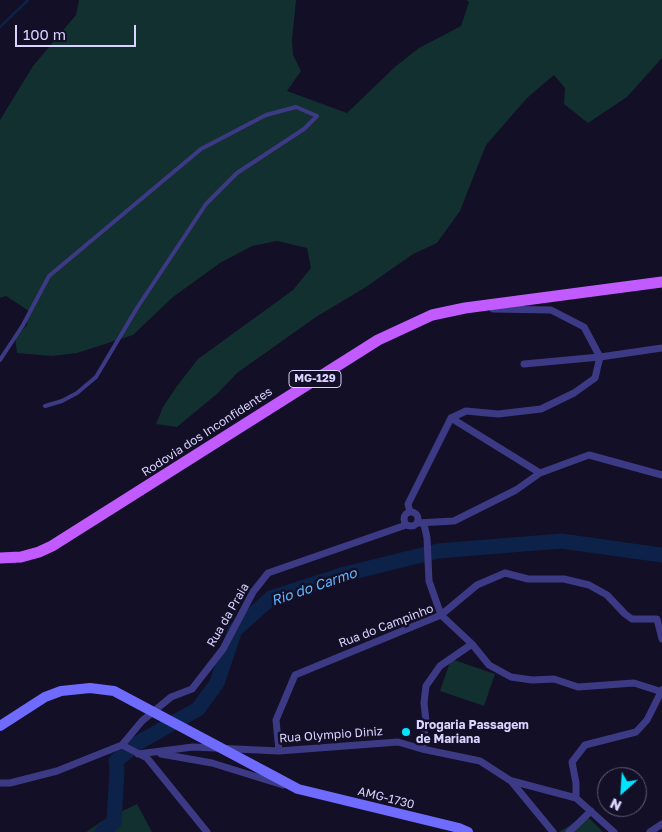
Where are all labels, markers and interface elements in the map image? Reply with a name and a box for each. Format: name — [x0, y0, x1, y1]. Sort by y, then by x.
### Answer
scale bar — [18, 15, 139, 47]
text: 100 m — [23, 25, 66, 43]
road number: MG-129 — [289, 370, 341, 388]
street label: Rodovia dos Inconfidentes — [139, 384, 275, 480]
water label: Rio do Carmo — [269, 565, 359, 609]
street label: Rua da Praia — [204, 581, 252, 649]
street label: Rua do Campinho — [336, 601, 436, 651]
place label: Drogaria Passagem de Mariana — [416, 718, 529, 746]
street label: Rua Olympio Diniz — [279, 724, 383, 746]
marker: Drogaria Passagem de Mariana — [400, 726, 412, 738]
north arrow — [597, 767, 647, 817]
street label: AMG-1730 — [356, 784, 416, 812]
text: N — [607, 795, 624, 815]

